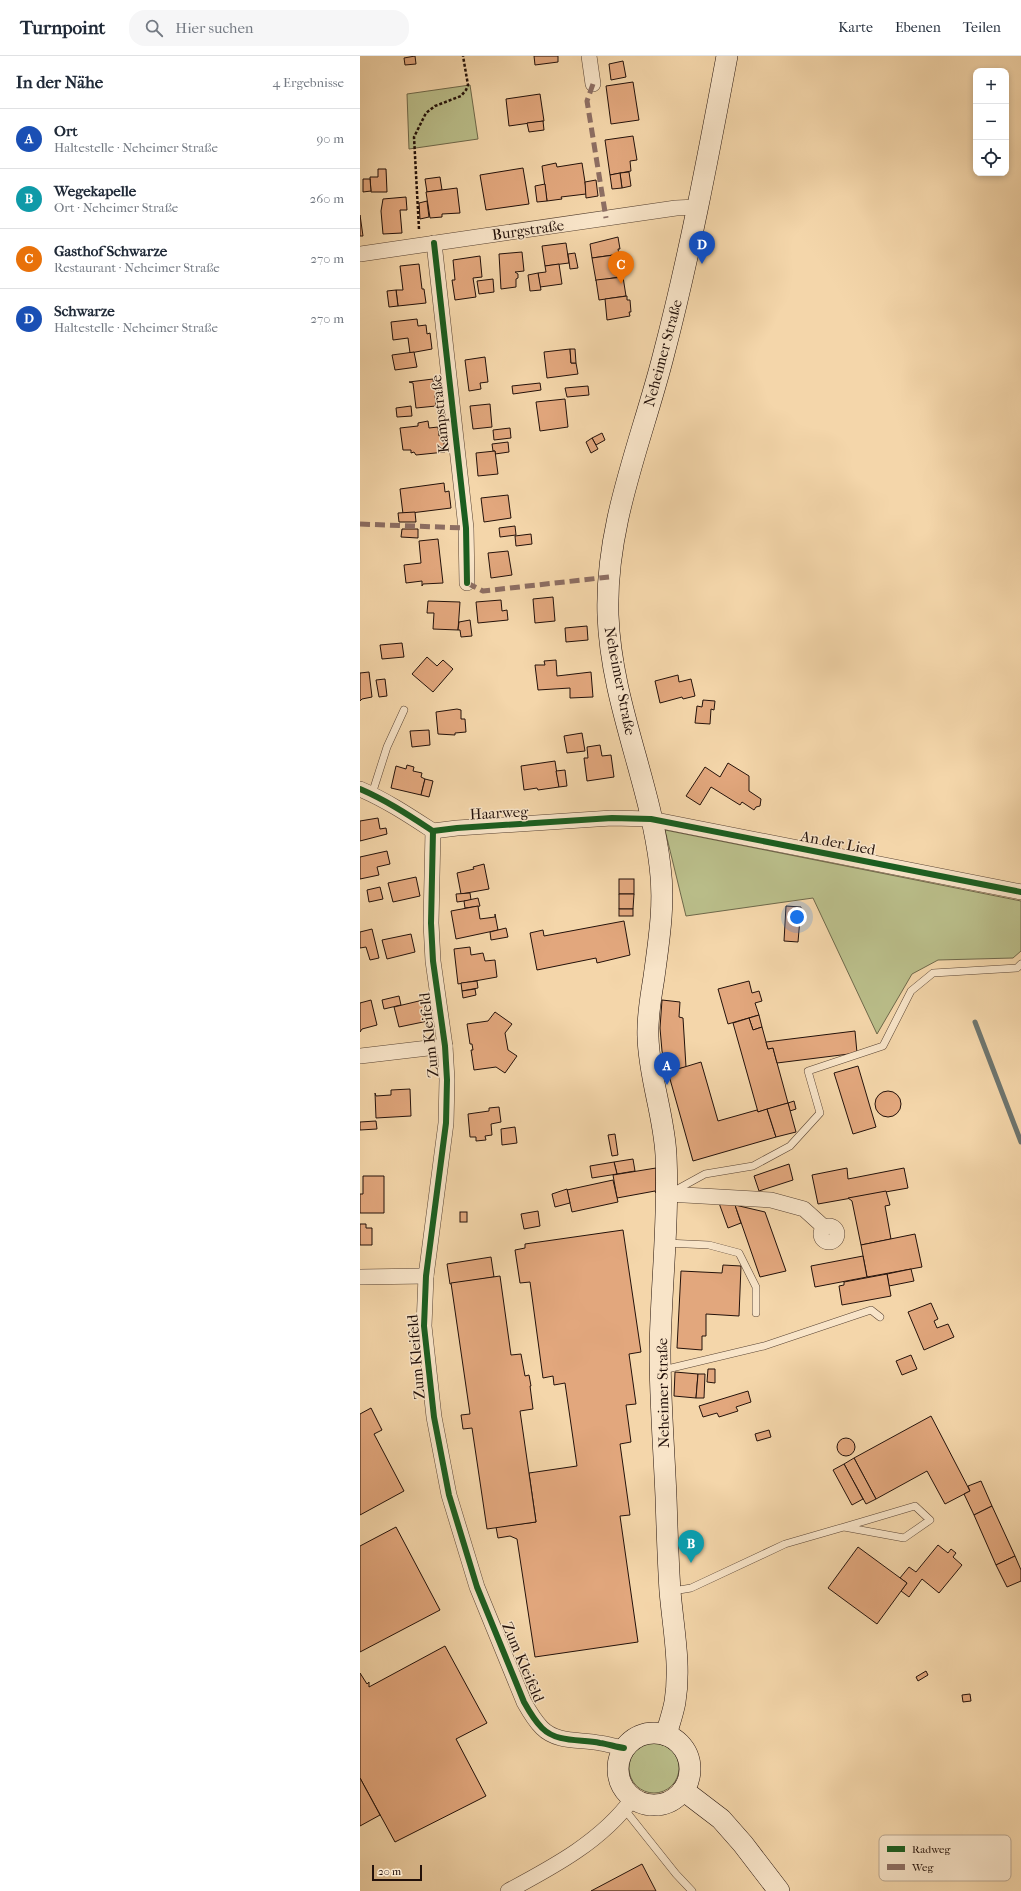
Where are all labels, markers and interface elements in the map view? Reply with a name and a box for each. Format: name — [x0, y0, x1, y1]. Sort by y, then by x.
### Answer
search box — [129, 10, 409, 46]
text: Turnpoint — [20, 17, 105, 39]
icon: search — [143, 17, 165, 39]
text: Hier suchen — [175, 19, 254, 37]
text: Karte — [838, 19, 873, 36]
text: Ebenen — [895, 19, 941, 36]
text: Teilen — [963, 19, 1001, 36]
map controls — [973, 68, 1009, 176]
button: + — [973, 68, 1009, 104]
text: In der Nähe — [16, 72, 103, 92]
text: 4 Ergebnisse — [273, 75, 344, 90]
button: − — [973, 104, 1009, 140]
text: Ort — [54, 122, 78, 140]
text: A — [25, 131, 33, 146]
text: 90 m — [316, 131, 344, 146]
text: Haltestelle · Neheimer Straße — [54, 140, 218, 155]
button: locate — [973, 140, 1009, 176]
text: Wegekapelle — [54, 182, 136, 200]
text: B — [25, 191, 33, 206]
text: 260 m — [310, 191, 344, 206]
text: Ort · Neheimer Straße — [54, 200, 178, 215]
street label: Burgstraße — [491, 216, 566, 244]
pin: D — [689, 231, 715, 264]
text: Gasthof Schwarze — [54, 242, 167, 260]
text: C — [25, 251, 33, 266]
text: 270 m — [310, 251, 344, 266]
pin: C — [608, 251, 634, 284]
text: Restaurant · Neheimer Straße — [54, 260, 220, 275]
street label: Neheimer Straße — [640, 297, 686, 409]
text: Schwarze — [54, 302, 115, 320]
text: D — [24, 311, 34, 326]
text: 270 m — [310, 311, 344, 326]
text: Haltestelle · Neheimer Straße — [54, 320, 218, 335]
street label: Kampstraße — [427, 373, 453, 454]
street label: Neheimer Straße — [601, 625, 639, 737]
street label: Haarweg — [469, 802, 530, 824]
street label: An der Lied — [798, 827, 878, 859]
your location — [787, 907, 807, 927]
street label: Zum Kleifeld — [416, 991, 442, 1078]
pin: A — [654, 1052, 680, 1085]
street label: Zum Kleifeld — [403, 1313, 429, 1400]
street label: Neheimer Straße — [653, 1337, 673, 1448]
pin: B — [678, 1530, 704, 1563]
street label: Zum Kleifeld — [498, 1619, 548, 1706]
legend — [879, 1835, 1011, 1881]
text: Radweg — [912, 1843, 951, 1856]
text: Weg — [911, 1861, 934, 1874]
scale bar — [372, 1863, 422, 1882]
text: 20 m — [378, 1865, 401, 1878]

